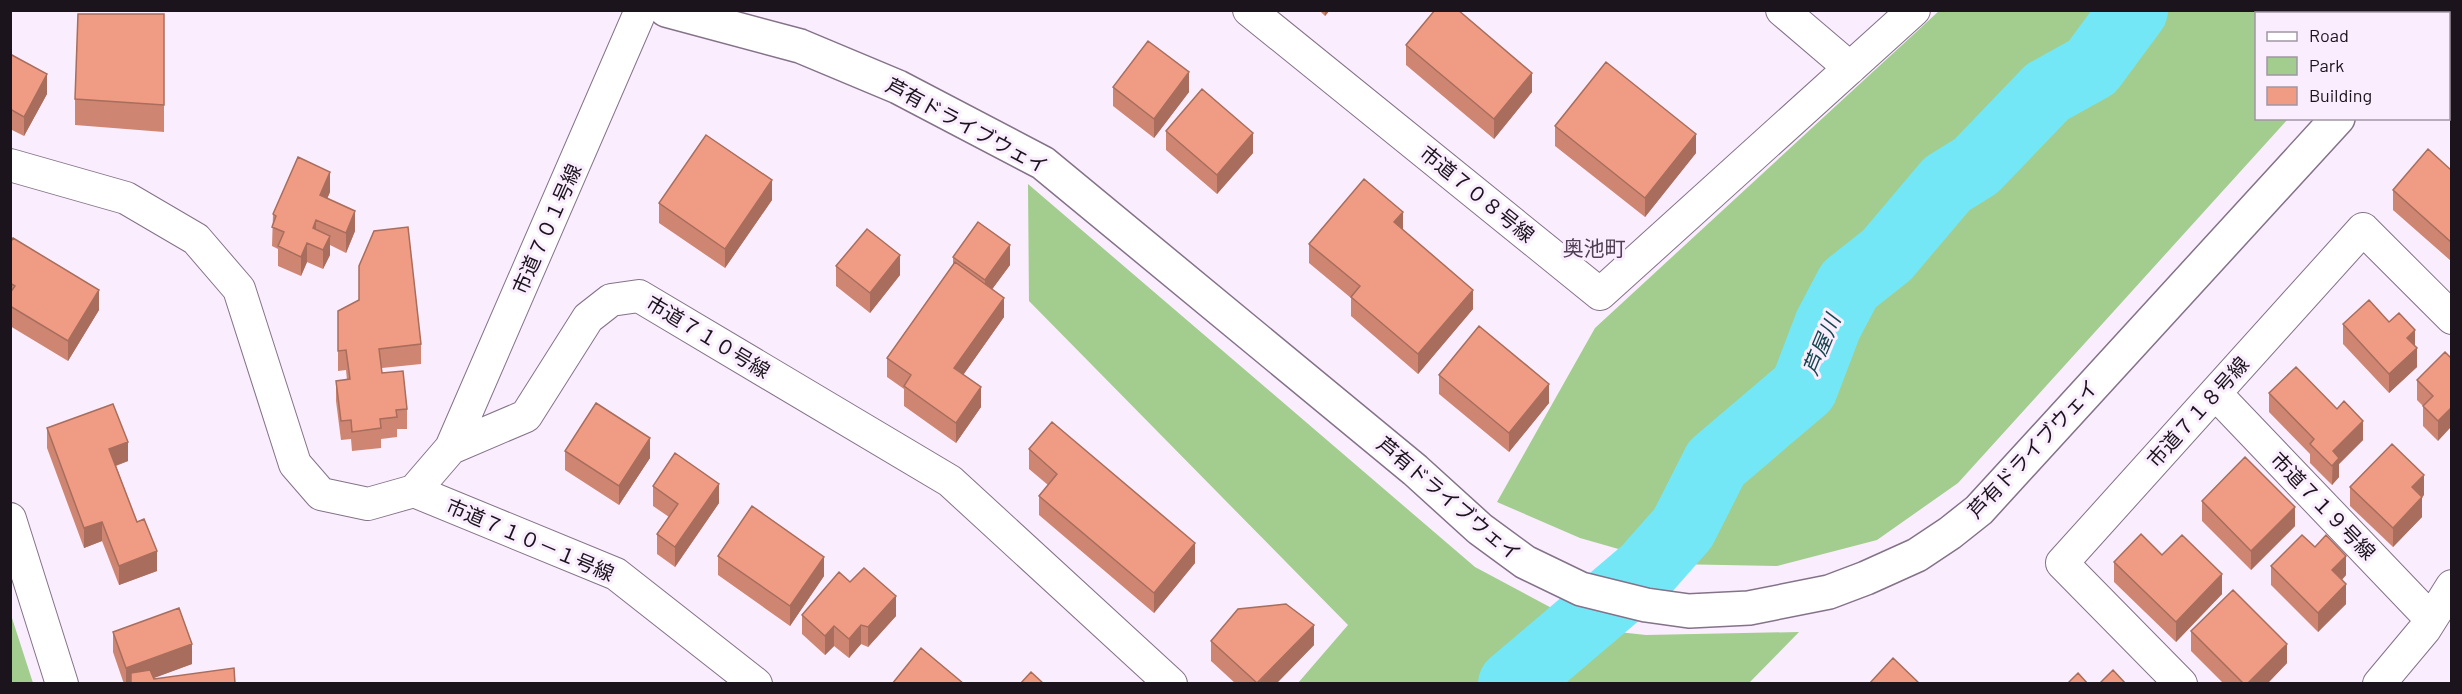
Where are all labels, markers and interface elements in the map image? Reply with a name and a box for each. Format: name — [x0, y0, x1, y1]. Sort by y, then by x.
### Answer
legend — [2255, 12, 2450, 120]
text: Road — [2309, 24, 2349, 46]
text: Park — [2309, 54, 2344, 76]
street label: 芦有ドライブウェイ — [882, 72, 1053, 178]
text: Building — [2309, 84, 2372, 106]
street label: 市道７０８号線 — [1416, 140, 1540, 247]
street label: 市道７０１号線 — [507, 160, 586, 297]
district label: 奥池町 — [1563, 235, 1626, 260]
street label: 市道７１０号線 — [642, 290, 775, 382]
water label: 芦屋川 — [1797, 309, 1845, 378]
street label: 市道７１８号線 — [2141, 351, 2253, 471]
street label: 芦有ドライブウェイ — [1962, 374, 2102, 522]
street label: 芦有ドライブウェイ — [1373, 431, 1526, 565]
street label: 市道７１９号線 — [2266, 447, 2381, 564]
street label: 市道７１０－１号線 — [443, 493, 618, 585]

